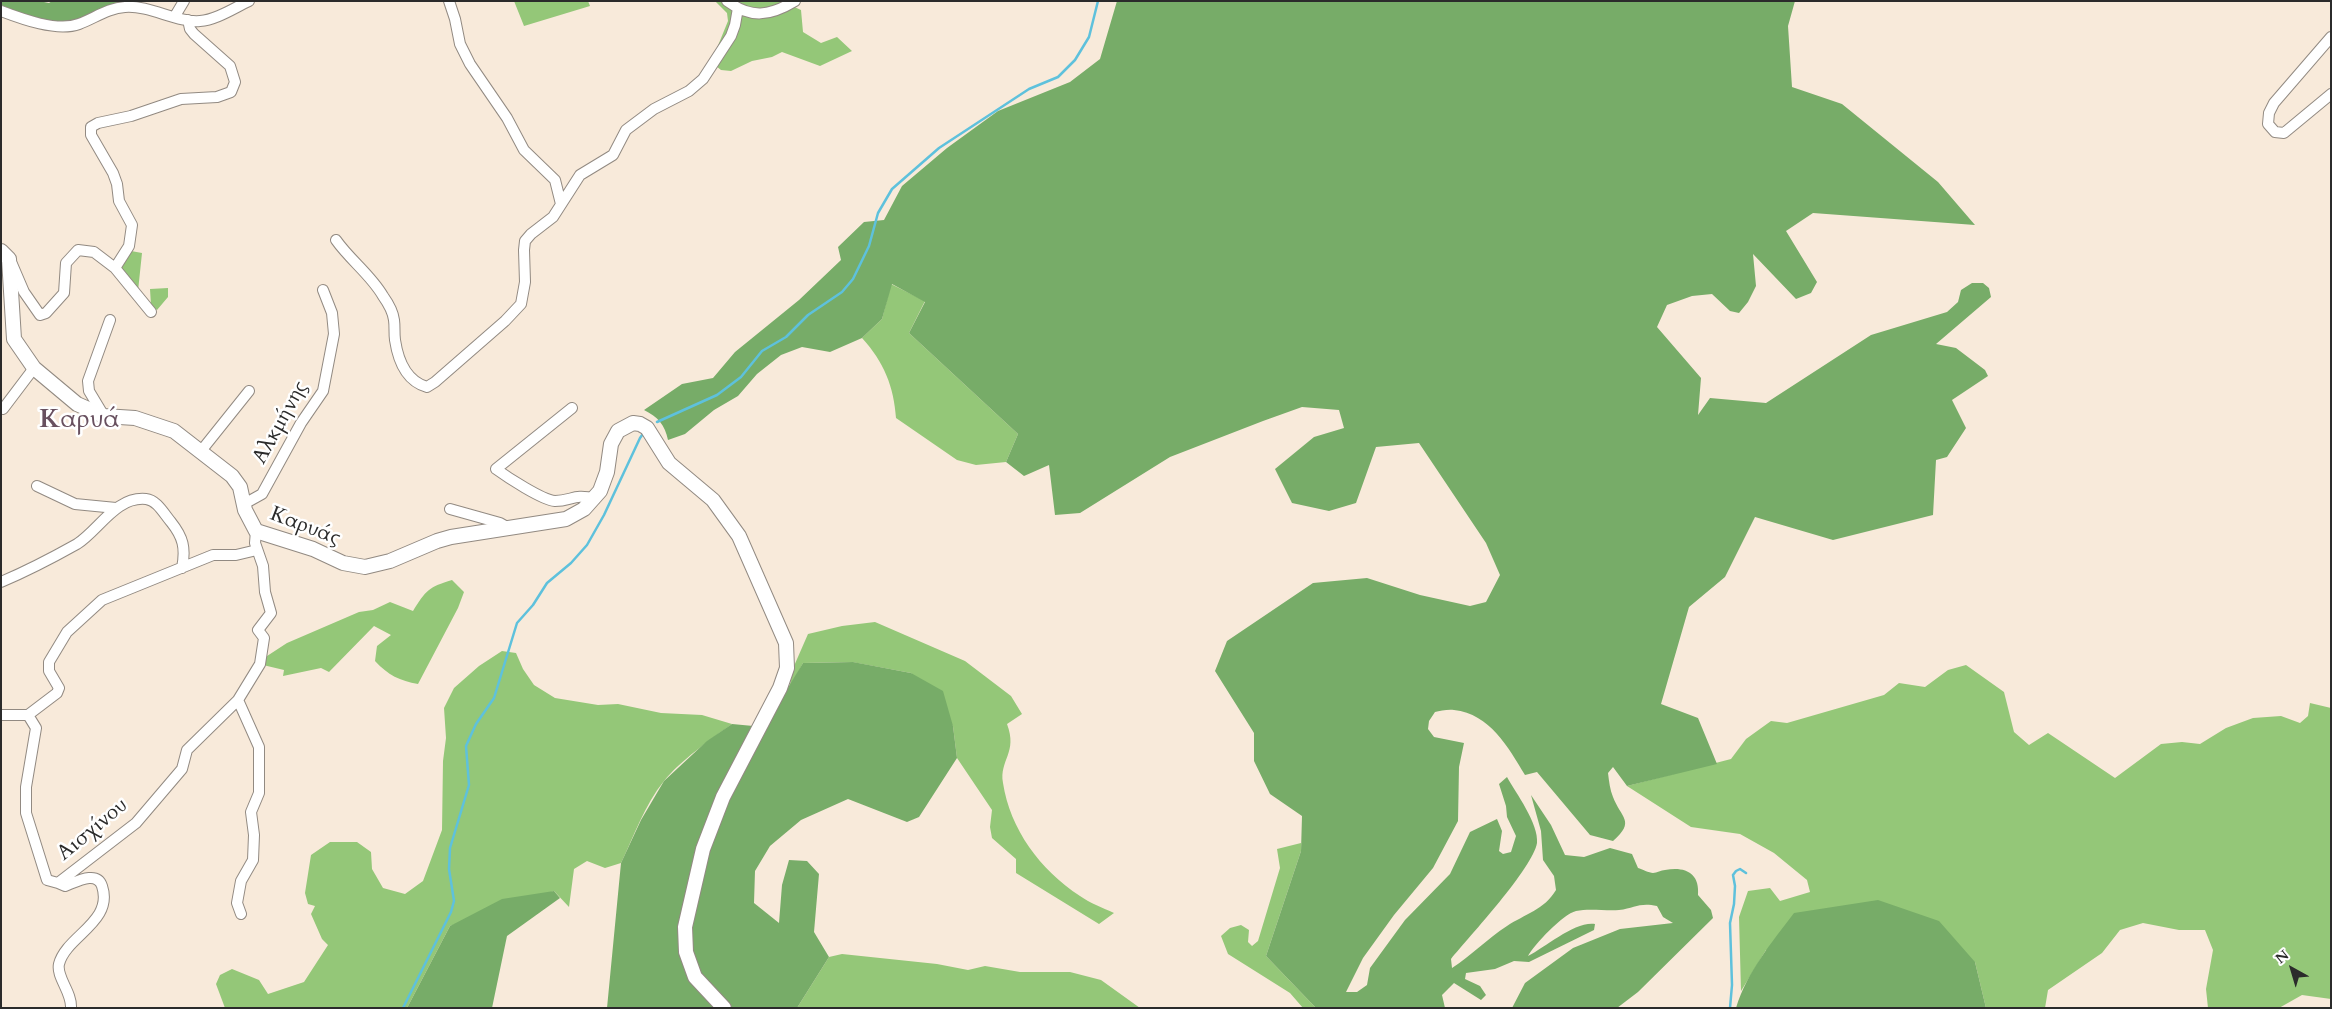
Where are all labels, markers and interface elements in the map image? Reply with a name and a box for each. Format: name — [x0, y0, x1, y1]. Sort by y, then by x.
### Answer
street label: Αλκμήνης — [248, 377, 314, 469]
district label: Καρυά — [39, 405, 121, 437]
street label: Καρυάς — [266, 502, 344, 552]
street label: Αισχίνου — [53, 793, 133, 867]
north arrow — [2267, 944, 2317, 994]
text: N — [2272, 946, 2293, 968]

